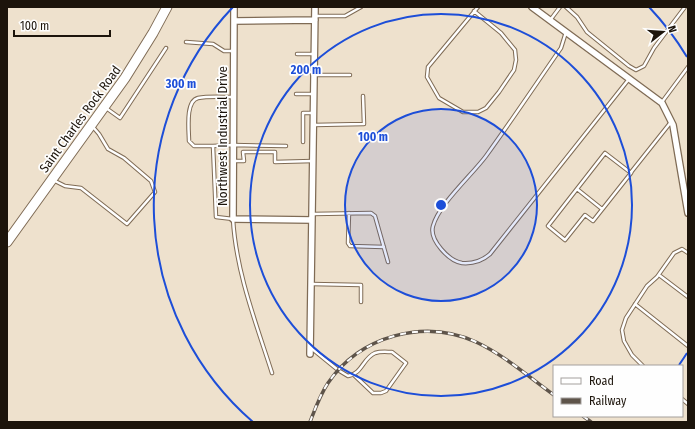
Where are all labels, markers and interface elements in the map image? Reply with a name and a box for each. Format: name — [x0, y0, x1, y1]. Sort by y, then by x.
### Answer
scale bar — [14, 12, 110, 38]
north arrow — [643, 12, 683, 52]
text: 100 m — [20, 19, 49, 33]
text: N — [665, 24, 679, 34]
street label: Saint Charles Rock Road — [36, 63, 124, 175]
text: 200 m — [290, 63, 321, 77]
street label: Northwest Industrial Drive — [215, 66, 230, 206]
text: 300 m — [165, 77, 196, 91]
text: 100 m — [358, 130, 388, 144]
centre of rings — [434, 198, 448, 212]
legend — [553, 365, 683, 417]
text: Road — [589, 374, 614, 388]
text: Railway — [589, 394, 627, 408]

